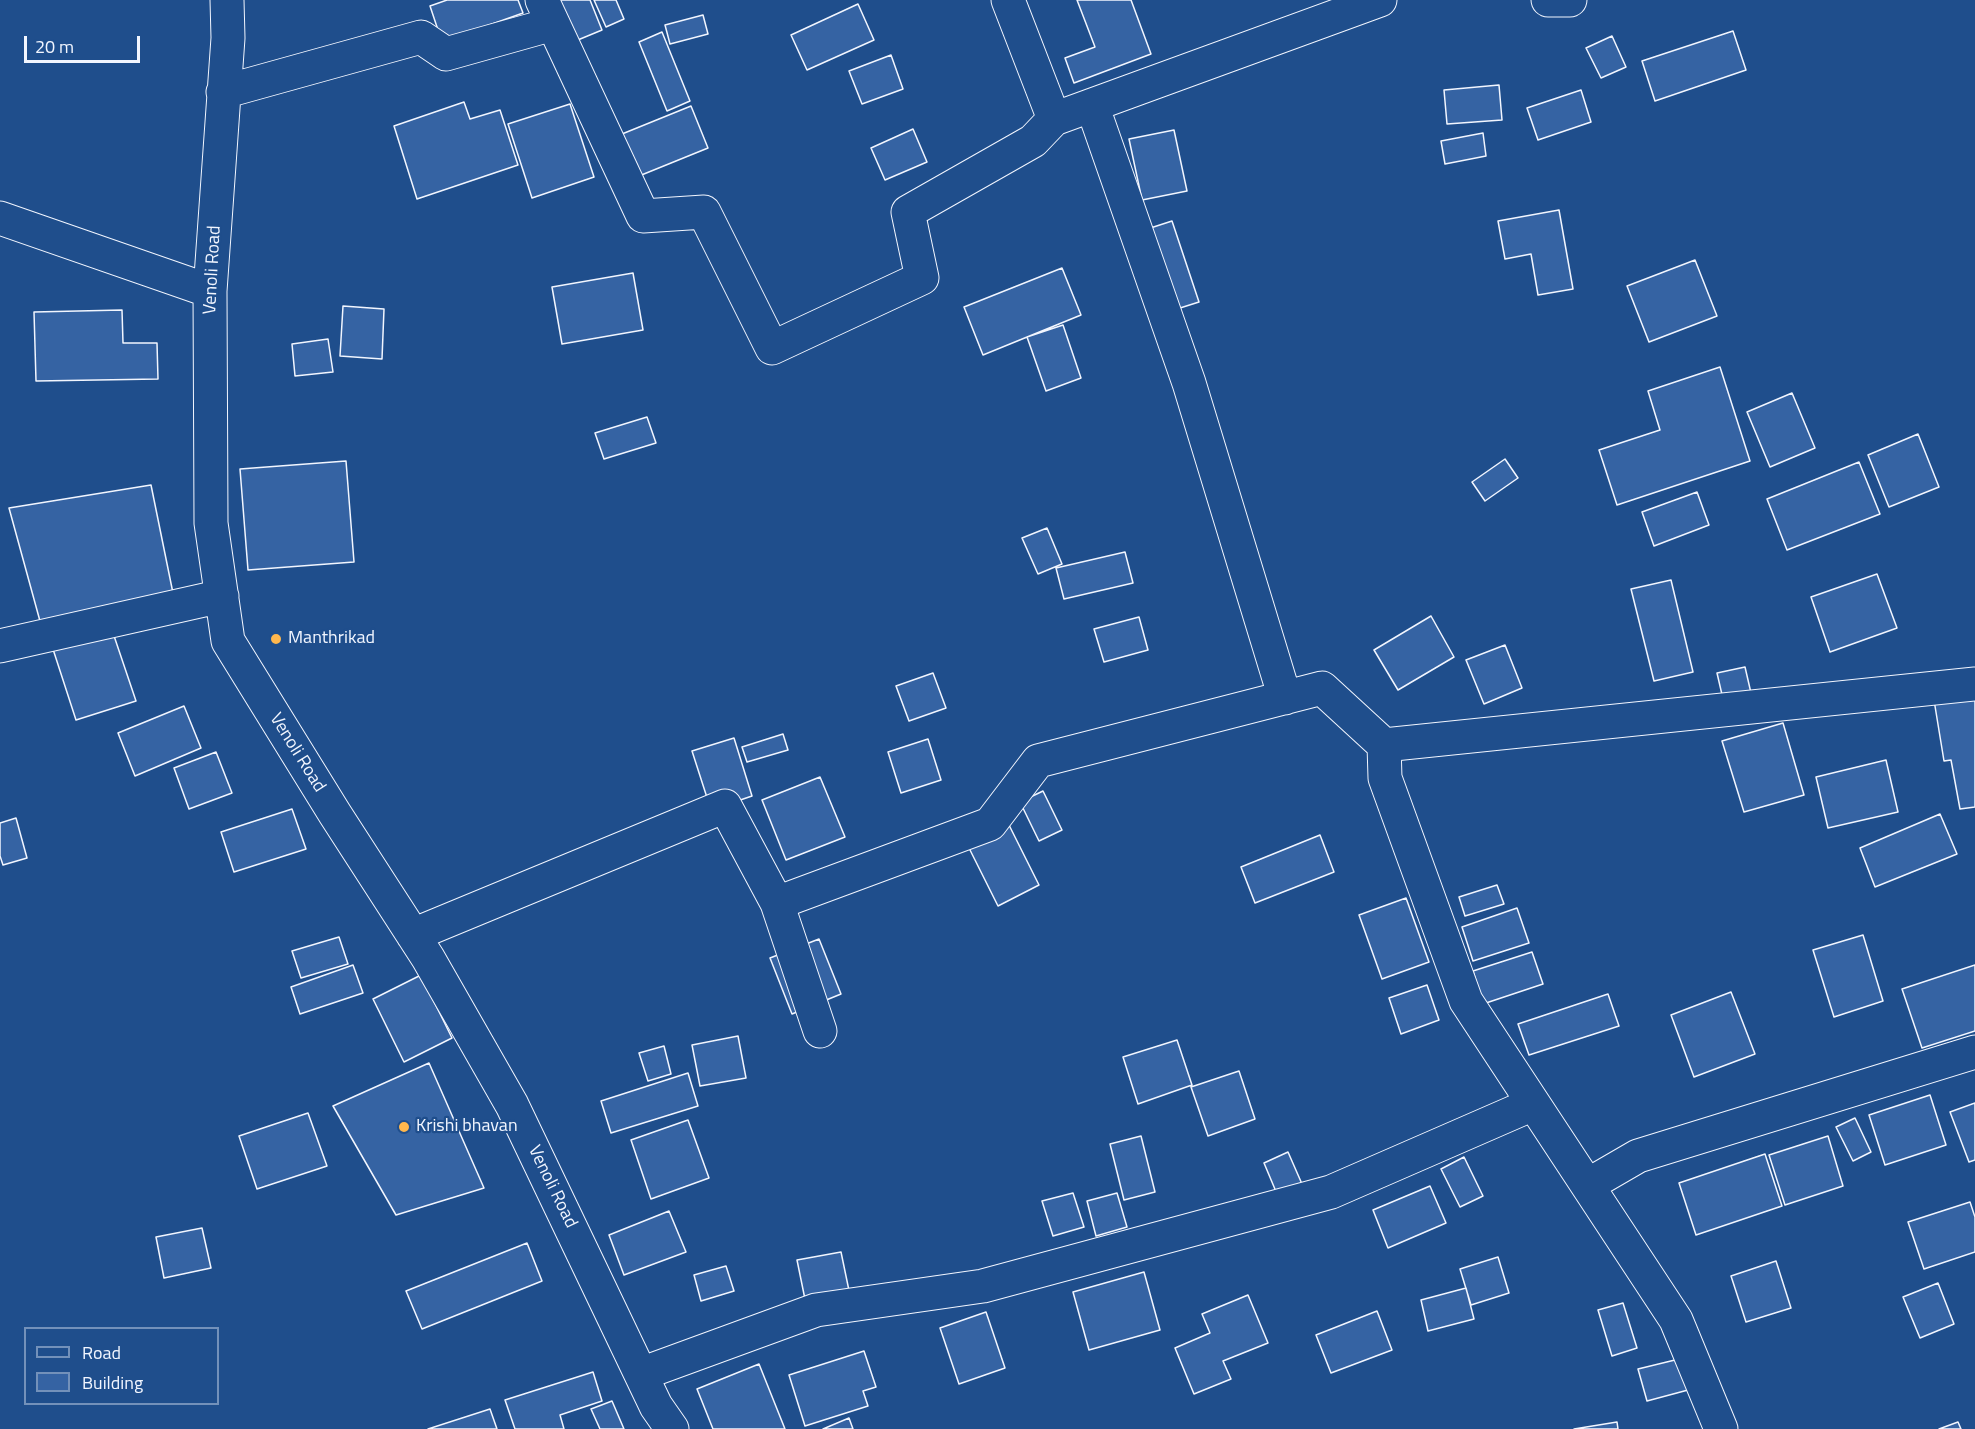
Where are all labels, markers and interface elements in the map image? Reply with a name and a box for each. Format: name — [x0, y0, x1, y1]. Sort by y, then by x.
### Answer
scale bar — [27, 24, 142, 62]
text: 20 m — [35, 33, 74, 60]
street label: Venoli Road — [200, 225, 226, 315]
place label: Manthrikad — [288, 628, 375, 650]
marker: Manthrikad — [269, 632, 283, 646]
street label: Venoli Road — [264, 709, 330, 797]
place label: Krishi bhavan — [416, 1116, 518, 1138]
marker: Krishi bhavan — [397, 1120, 411, 1134]
street label: Venoli Road — [523, 1142, 581, 1232]
legend — [24, 1327, 219, 1405]
text: Road — [82, 1339, 121, 1366]
text: Building — [82, 1369, 143, 1396]

